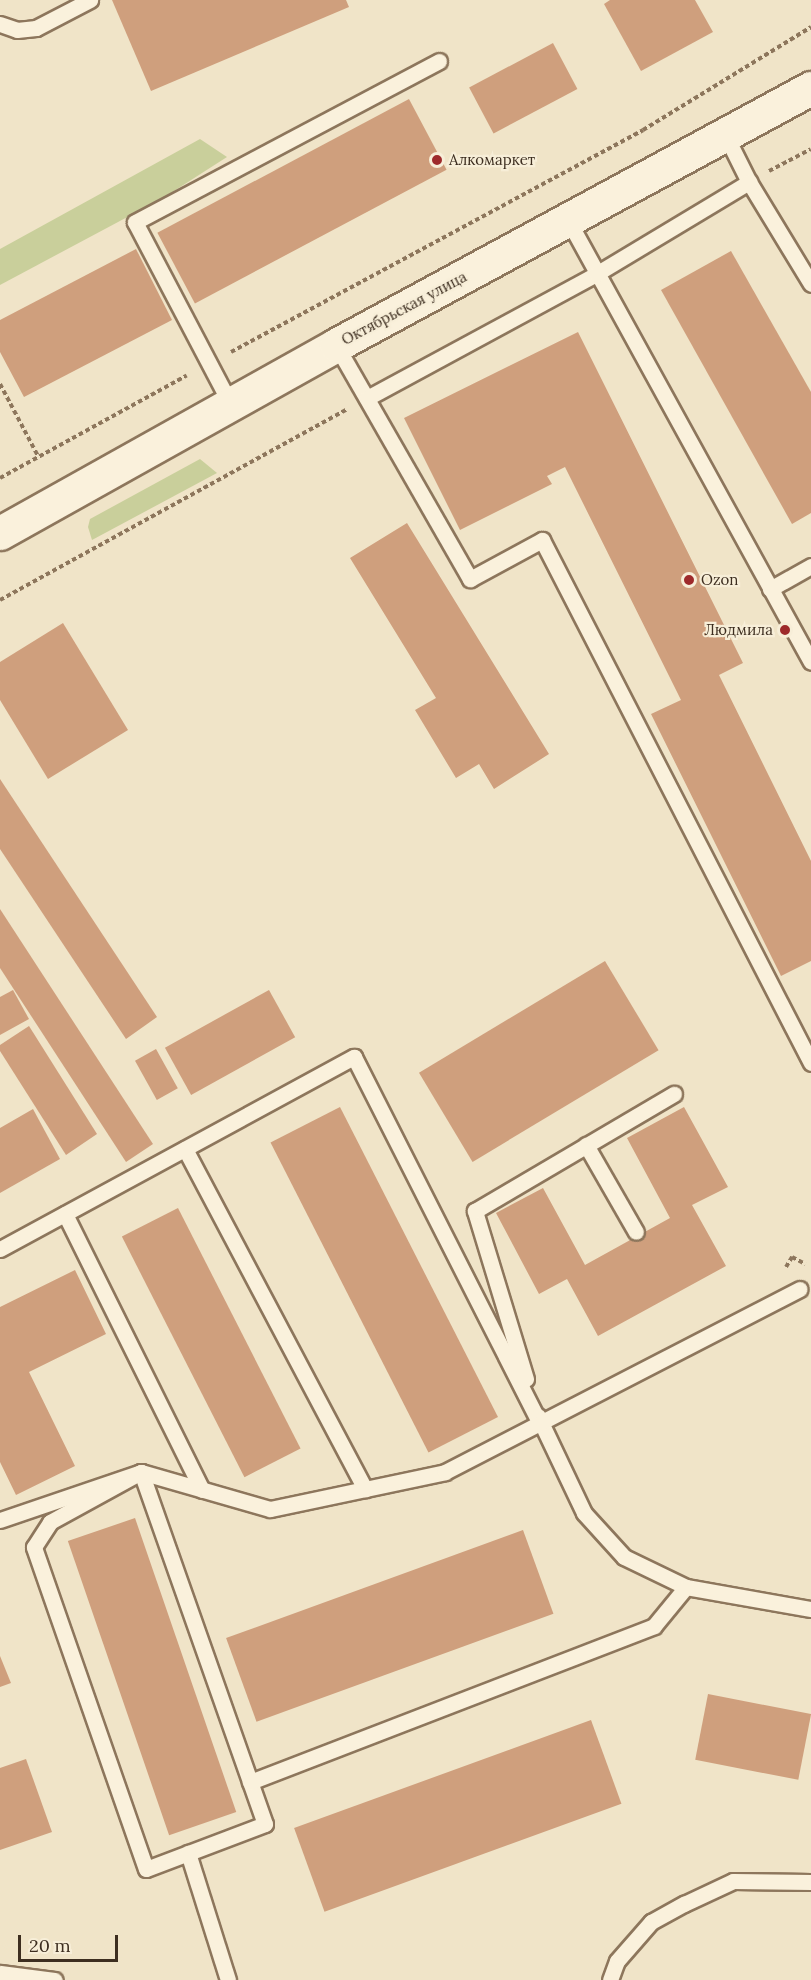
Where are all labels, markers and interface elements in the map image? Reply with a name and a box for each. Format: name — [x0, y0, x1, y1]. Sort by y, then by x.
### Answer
place label: Алкомаркет — [449, 151, 535, 169]
marker: Алкомаркет — [430, 153, 444, 167]
street label: Октябрьская улица — [338, 267, 470, 349]
place label: Ozon — [701, 571, 738, 589]
marker: Ozon — [682, 573, 696, 587]
place label: Людмила — [704, 621, 773, 639]
marker: Людмила — [778, 623, 792, 637]
scale bar — [21, 1923, 122, 1961]
text: 20 m — [29, 1934, 71, 1957]

